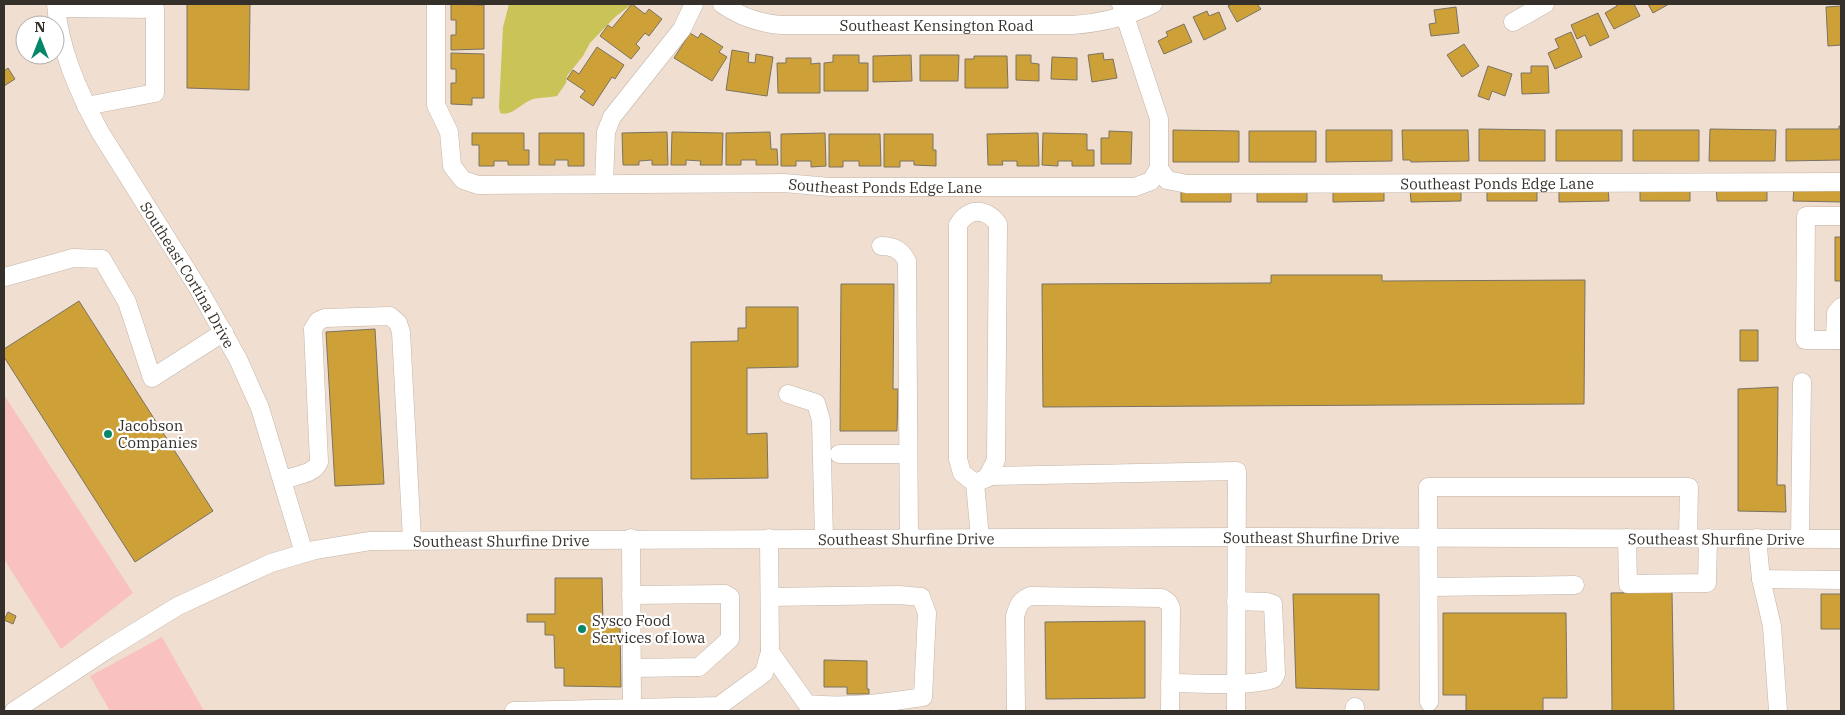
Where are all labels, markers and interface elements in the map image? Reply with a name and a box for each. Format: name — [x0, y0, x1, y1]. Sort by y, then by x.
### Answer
north arrow — [15, 15, 65, 65]
street label: Southeast Kensington Road — [840, 16, 1034, 35]
text: N — [34, 18, 46, 36]
street label: Southeast Ponds Edge Lane — [1400, 173, 1594, 193]
street label: Southeast Ponds Edge Lane — [788, 174, 982, 197]
street label: Southeast Cortina Drive — [137, 198, 239, 351]
place label: Jacobson Companies — [118, 416, 198, 452]
marker: Jacobson Companies — [102, 428, 114, 440]
street label: Southeast Shurfine Drive — [1223, 527, 1399, 547]
street label: Southeast Shurfine Drive — [818, 529, 994, 548]
street label: Southeast Shurfine Drive — [1628, 529, 1804, 548]
street label: Southeast Shurfine Drive — [413, 530, 590, 550]
place label: Sysco Food Services of Iowa — [592, 611, 705, 647]
marker: Sysco Food Services of Iowa — [576, 623, 588, 635]

